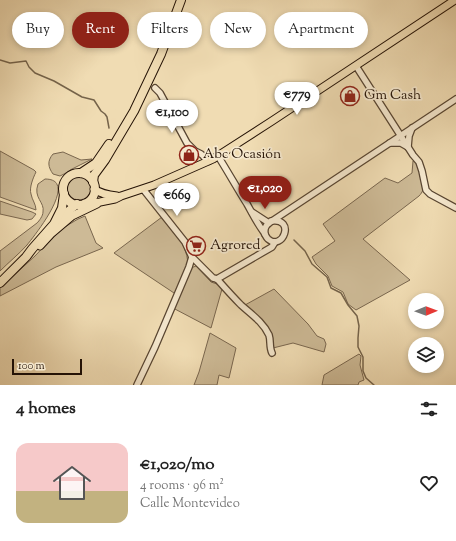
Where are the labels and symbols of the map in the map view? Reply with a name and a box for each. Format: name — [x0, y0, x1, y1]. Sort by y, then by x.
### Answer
pin: €779 — [273, 82, 321, 116]
shop icon: Gm Cash — [339, 85, 361, 107]
place label: Gm Cash — [364, 86, 421, 106]
pin: €1,100 — [139, 100, 205, 134]
shop icon: Abc Ocasión — [178, 144, 200, 166]
place label: Abc Ocasión — [203, 145, 281, 165]
pin: €1,020 — [232, 176, 298, 210]
pin: €669 — [153, 183, 201, 217]
supermarket icon: Agrored — [185, 235, 207, 257]
place label: Agrored — [210, 236, 261, 256]
north arrow — [408, 293, 444, 329]
scale bar — [12, 357, 82, 376]

